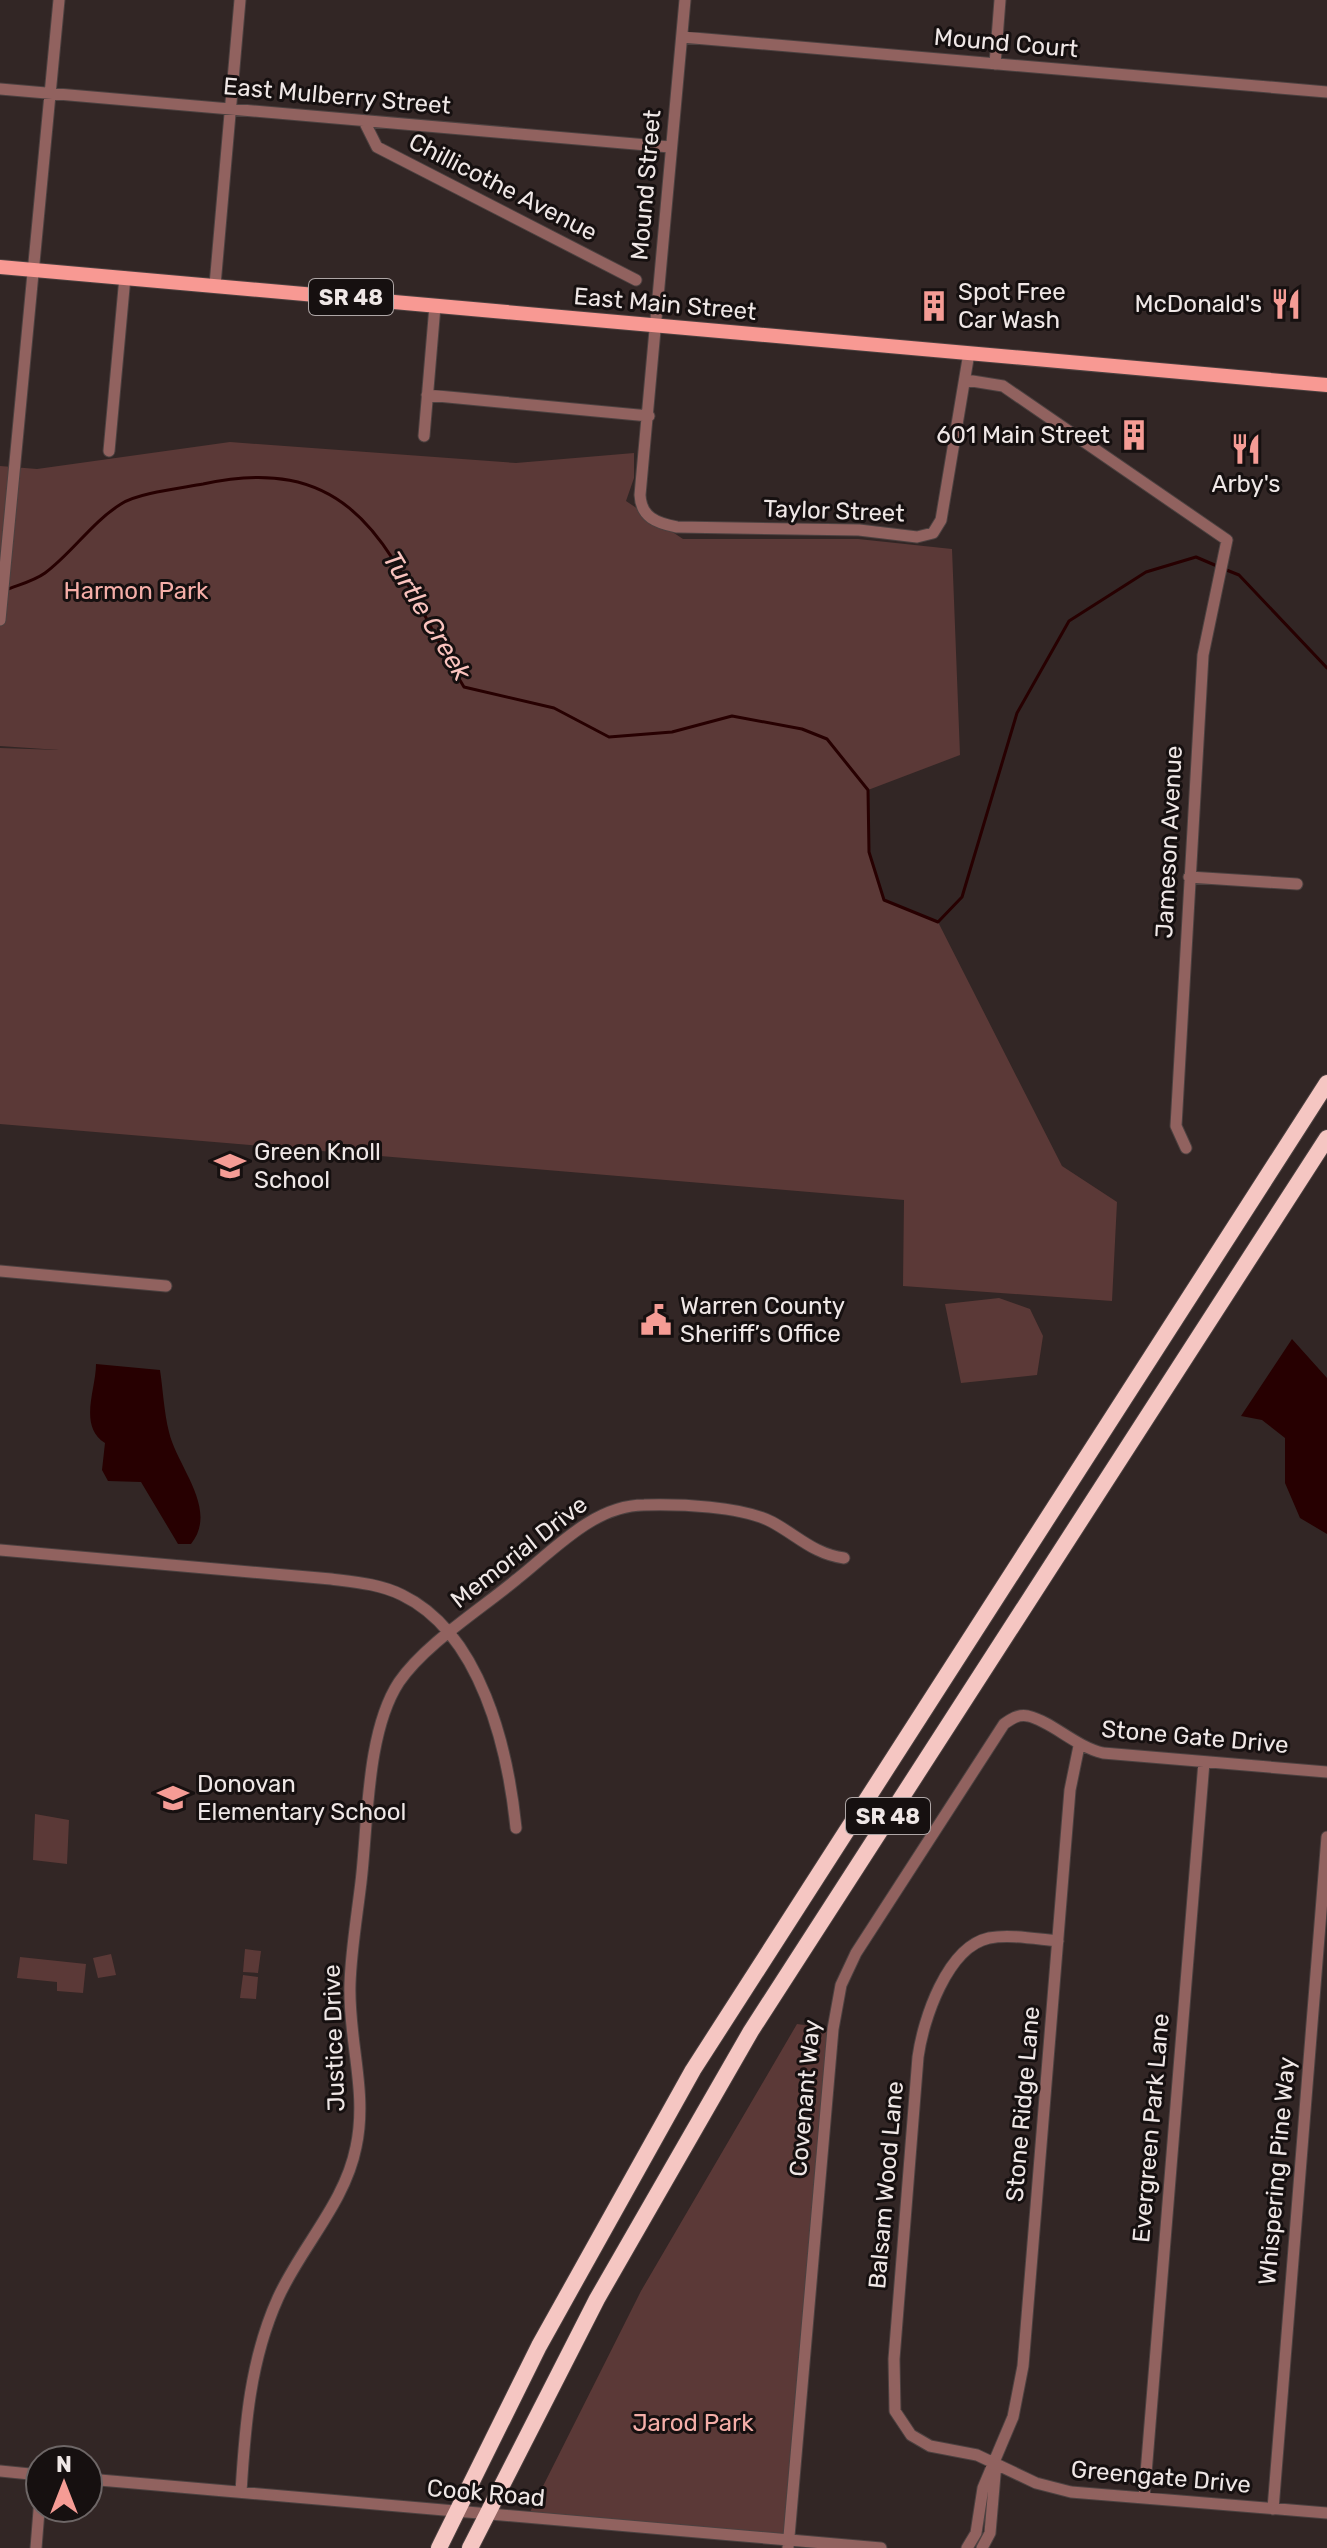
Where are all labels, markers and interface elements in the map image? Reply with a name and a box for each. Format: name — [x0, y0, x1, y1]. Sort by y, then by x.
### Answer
street label: Mound Court — [933, 23, 1079, 63]
street label: East Mulberry Street — [222, 72, 452, 120]
street label: Mound Street — [625, 108, 667, 262]
street label: Chillicothe Avenue — [404, 127, 602, 247]
place label: Spot Free Car Wash — [958, 278, 1066, 334]
road number: SR 48 — [309, 279, 393, 315]
street label: East Main Street — [573, 282, 757, 326]
restaurant icon: McDonald's — [1269, 287, 1303, 321]
building icon: Spot Free Car Wash — [917, 289, 951, 323]
place label: McDonald's — [1135, 290, 1262, 318]
building icon: 601 Main Street — [1117, 418, 1151, 452]
place label: 601 Main Street — [936, 421, 1110, 449]
restaurant icon: Arby's — [1229, 432, 1263, 466]
place label: Arby's — [1211, 470, 1281, 498]
street label: Taylor Street — [763, 495, 905, 527]
water label: Turtle Creek — [376, 546, 478, 687]
park label: Harmon Park — [64, 577, 209, 605]
street label: Jameson Avenue — [1150, 745, 1188, 939]
place label: Green Knoll School — [254, 1138, 381, 1194]
school or university icon: Green Knoll School — [213, 1149, 247, 1183]
place label: Warren County Sheriff’s Office — [680, 1292, 845, 1348]
public building icon: Warren County Sheriff’s Office — [639, 1303, 673, 1337]
street label: Memorial Drive — [445, 1490, 593, 1614]
street label: Stone Gate Drive — [1100, 1715, 1290, 1759]
place label: Donovan Elementary School — [197, 1770, 406, 1826]
school or university icon: Donovan Elementary School — [156, 1781, 190, 1815]
road number: SR 48 — [846, 1798, 930, 1834]
street label: Justice Drive — [317, 1964, 351, 2112]
street label: Stone Ridge Lane — [1001, 2005, 1045, 2203]
street label: Evergreen Park Lane — [1127, 2012, 1175, 2244]
street label: Covenant Way — [784, 2018, 826, 2178]
street label: Whispering Pine Way — [1253, 2056, 1301, 2286]
street label: Balsam Wood Lane — [863, 2080, 909, 2290]
park label: Jarod Park — [632, 2409, 754, 2437]
north arrow — [24, 2444, 104, 2524]
text: N — [56, 2451, 72, 2478]
street label: Greengate Drive — [1070, 2455, 1252, 2499]
street label: Cook Road — [426, 2474, 546, 2512]

